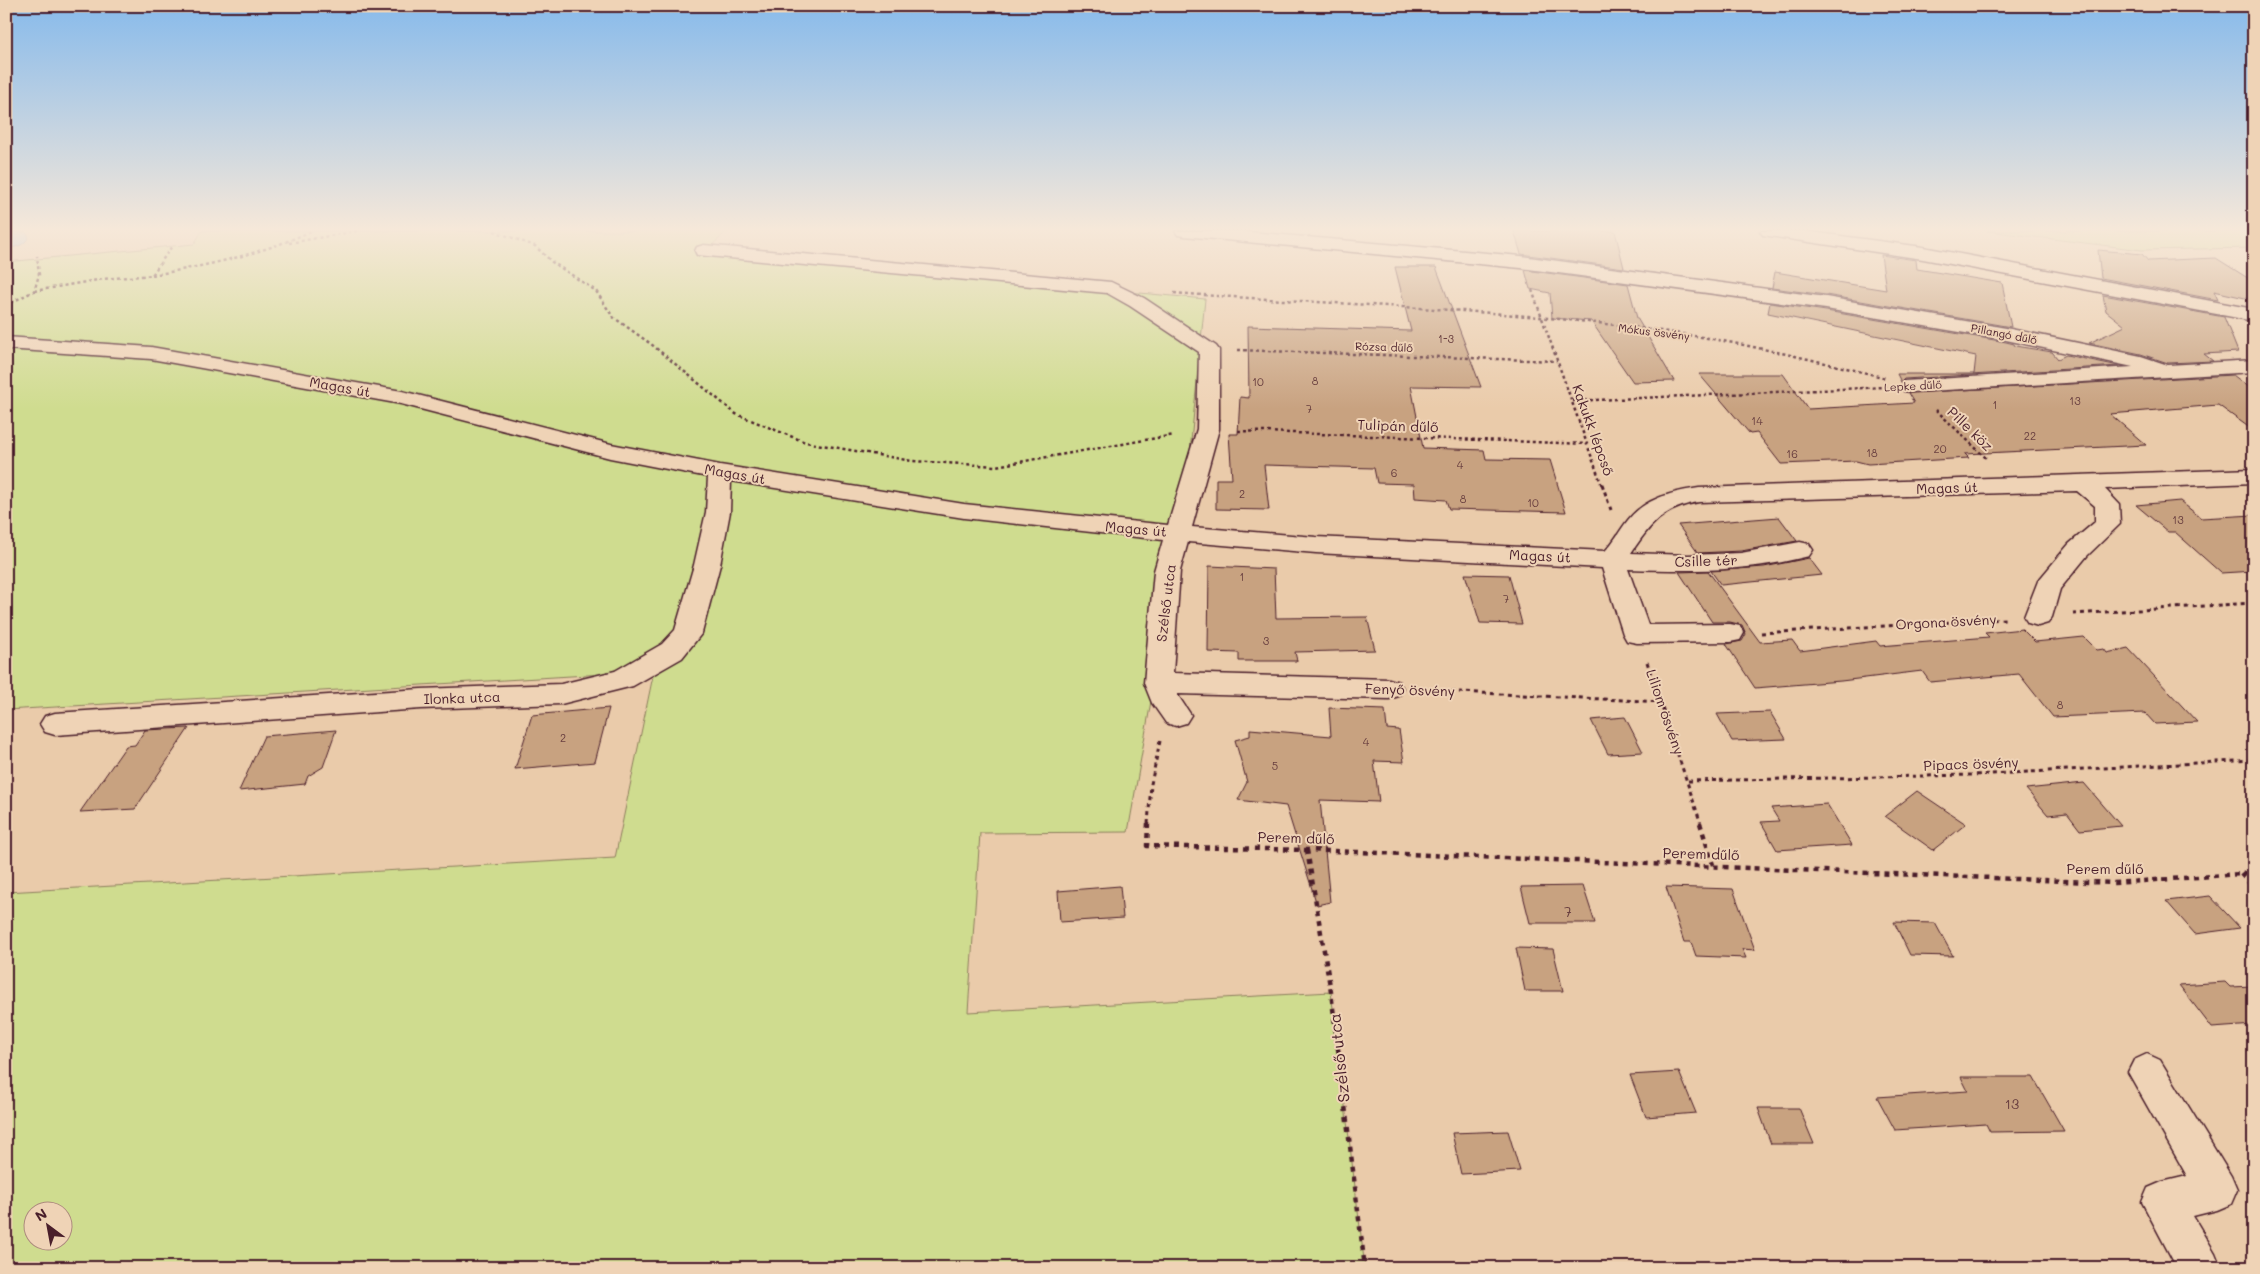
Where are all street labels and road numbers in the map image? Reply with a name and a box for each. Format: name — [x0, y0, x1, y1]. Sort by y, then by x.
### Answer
street label: Mókus ösvény — [1617, 320, 1691, 343]
street label: Pillangó dűlő — [1970, 320, 2039, 347]
street label: Rózsa dűlő — [1355, 338, 1414, 355]
street label: Magas út — [308, 372, 372, 401]
street label: Lepke dűlő — [1884, 376, 1943, 395]
street label: Kakukk lépcső — [1568, 382, 1619, 478]
street label: Pille köz — [1943, 402, 1997, 455]
street label: Tulipán dűlő — [1357, 415, 1439, 436]
street label: Magas út — [703, 459, 767, 488]
street label: Magas út — [1916, 477, 1978, 498]
street label: Magas út — [1104, 516, 1168, 541]
street label: Magas út — [1509, 544, 1571, 567]
street label: Csille tér — [1674, 550, 1738, 571]
street label: Szélső utca — [1151, 563, 1180, 643]
street label: Orgona ösvény — [1895, 609, 1997, 634]
street label: Liliom ösvény — [1642, 667, 1689, 757]
street label: Fenyő ösvény — [1365, 678, 1455, 701]
street label: Ilonka utca — [423, 687, 501, 708]
street label: Pipacs ösvény — [1923, 752, 2019, 775]
street label: Perem dűlő — [1257, 827, 1335, 848]
street label: Perem dűlő — [1662, 843, 1740, 864]
street label: Perem dűlő — [2067, 859, 2143, 878]
street label: Szélső utca — [1323, 1012, 1354, 1104]

